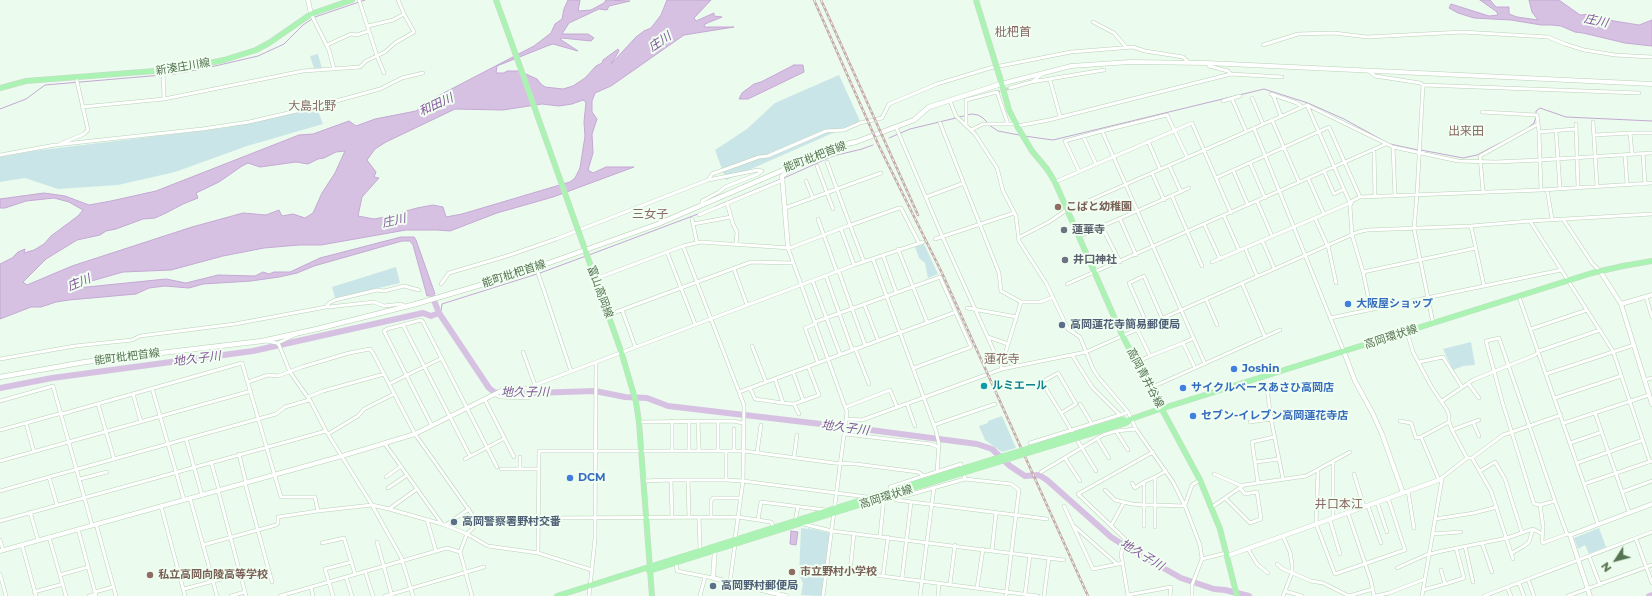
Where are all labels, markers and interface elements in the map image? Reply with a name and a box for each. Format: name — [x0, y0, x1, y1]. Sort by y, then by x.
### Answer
water label: 庄川 — [1583, 11, 1609, 31]
district label: 枇杷首 — [995, 25, 1031, 39]
water label: 庄川 — [646, 29, 674, 55]
street label: 新湊庄川線 — [155, 56, 211, 78]
water label: 和田川 — [417, 91, 455, 119]
district label: 大島北野 — [288, 99, 336, 113]
district label: 出来田 — [1448, 124, 1484, 138]
street label: 能町枇杷首線 — [782, 139, 848, 175]
place label: こばと幼稚園 — [1066, 200, 1132, 214]
marker: こばと幼稚園 — [1053, 202, 1063, 212]
district label: 三女子 — [632, 207, 668, 221]
water label: 庄川 — [381, 211, 407, 231]
place label: 蓮華寺 — [1072, 223, 1105, 237]
marker: 蓮華寺 — [1059, 225, 1069, 235]
place label: 井口神社 — [1073, 253, 1117, 267]
marker: 井口神社 — [1060, 255, 1070, 265]
street label: 能町枇杷首線 — [481, 258, 547, 290]
street label: 富山高岡線 — [584, 264, 616, 320]
water label: 庄川 — [65, 272, 93, 294]
place label: 大阪屋ショップ — [1356, 297, 1433, 311]
marker: 大阪屋ショップ — [1343, 299, 1353, 309]
place label: 高岡蓮花寺簡易郵便局 — [1070, 318, 1180, 332]
marker: 高岡蓮花寺簡易郵便局 — [1057, 320, 1067, 330]
street label: 高岡環状線 — [1363, 322, 1419, 352]
street label: 能町枇杷首線 — [93, 346, 161, 368]
street label: 高岡青井谷線 — [1124, 346, 1166, 410]
water label: 地久子川 — [172, 349, 222, 369]
district label: 蓮花寺 — [984, 352, 1020, 366]
place label: Joshin — [1242, 362, 1280, 376]
marker: Joshin — [1229, 364, 1239, 374]
place label: ルミエール — [992, 379, 1047, 393]
marker: ルミエール — [979, 381, 989, 391]
place label: サイクルベースあさひ高岡店 — [1191, 381, 1334, 395]
marker: サイクルベースあさひ高岡店 — [1178, 383, 1188, 393]
water label: 地久子川 — [501, 385, 549, 399]
place label: セブン-イレブン高岡蓮花寺店 — [1201, 409, 1348, 423]
marker: セブン-イレブン高岡蓮花寺店 — [1188, 411, 1198, 421]
water label: 地久子川 — [820, 418, 870, 438]
place label: DCM — [578, 471, 606, 485]
marker: DCM — [565, 473, 575, 483]
street label: 高岡環状線 — [858, 483, 914, 511]
district label: 井口本江 — [1315, 497, 1363, 511]
place label: 高岡警察署野村交番 — [462, 515, 561, 529]
marker: 高岡警察署野村交番 — [449, 517, 459, 527]
water label: 地久子川 — [1118, 536, 1166, 574]
north arrow — [1596, 540, 1636, 580]
text: N — [1598, 559, 1615, 575]
place label: 市立野村小学校 — [800, 565, 877, 579]
marker: 市立野村小学校 — [787, 567, 797, 577]
place label: 私立高岡向陵高等学校 — [158, 568, 268, 582]
marker: 私立高岡向陵高等学校 — [145, 570, 155, 580]
place label: 高岡野村郵便局 — [721, 579, 798, 593]
marker: 高岡野村郵便局 — [708, 581, 718, 591]

